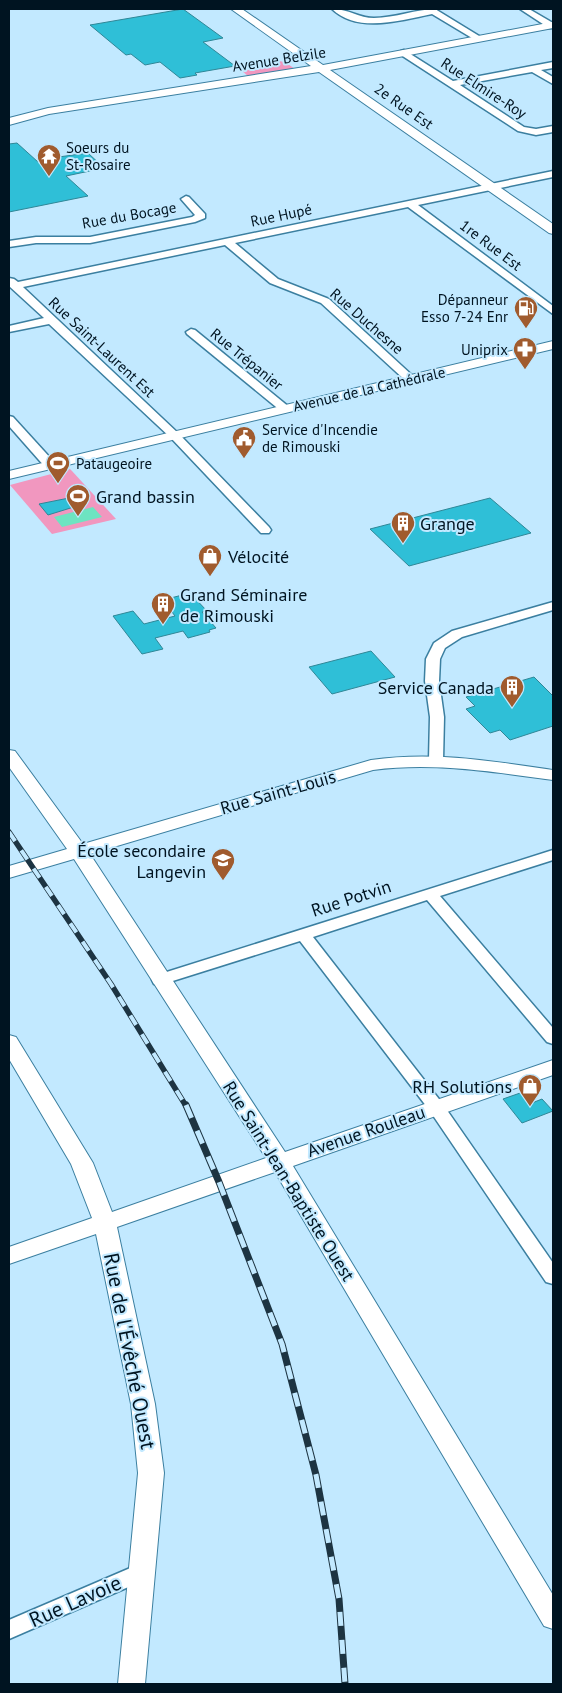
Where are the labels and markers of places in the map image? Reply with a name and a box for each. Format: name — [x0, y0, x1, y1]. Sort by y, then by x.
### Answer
place label: Soeurs du St-Rosaire — [66, 138, 131, 174]
temple icon: Soeurs du St-Rosaire — [36, 143, 62, 177]
place label: Dépanneur Esso 7-24 Enr — [421, 290, 508, 326]
fuel station icon: Dépanneur Esso 7-24 Enr — [513, 295, 539, 329]
pharmacy icon: Uniprix — [512, 336, 538, 370]
place label: Uniprix — [461, 340, 508, 359]
place label: Service d'Incendie de Rimouski — [262, 420, 378, 456]
public building icon: Service d'Incendie de Rimouski — [231, 425, 257, 459]
sports icon: Pataugeoire — [45, 450, 71, 484]
place label: Pataugeoire — [76, 454, 152, 473]
sports icon: Grand bassin — [65, 483, 91, 517]
place label: Grand bassin — [96, 485, 195, 508]
building icon: Grange — [390, 510, 416, 544]
place label: Grange — [420, 512, 475, 535]
shop icon: Vélocité — [197, 543, 223, 577]
place label: Vélocité — [227, 545, 289, 568]
place label: Grand Séminaire de Rimouski — [180, 583, 307, 627]
building icon: Grand Séminaire de Rimouski — [150, 591, 176, 625]
building icon: Service Canada — [499, 674, 525, 708]
place label: Service Canada — [378, 676, 494, 699]
place label: École secondaire Langevin — [77, 839, 206, 883]
school or university icon: École secondaire Langevin — [210, 847, 236, 881]
shop icon: RH Solutions — [517, 1073, 543, 1107]
place label: RH Solutions — [412, 1075, 512, 1098]

